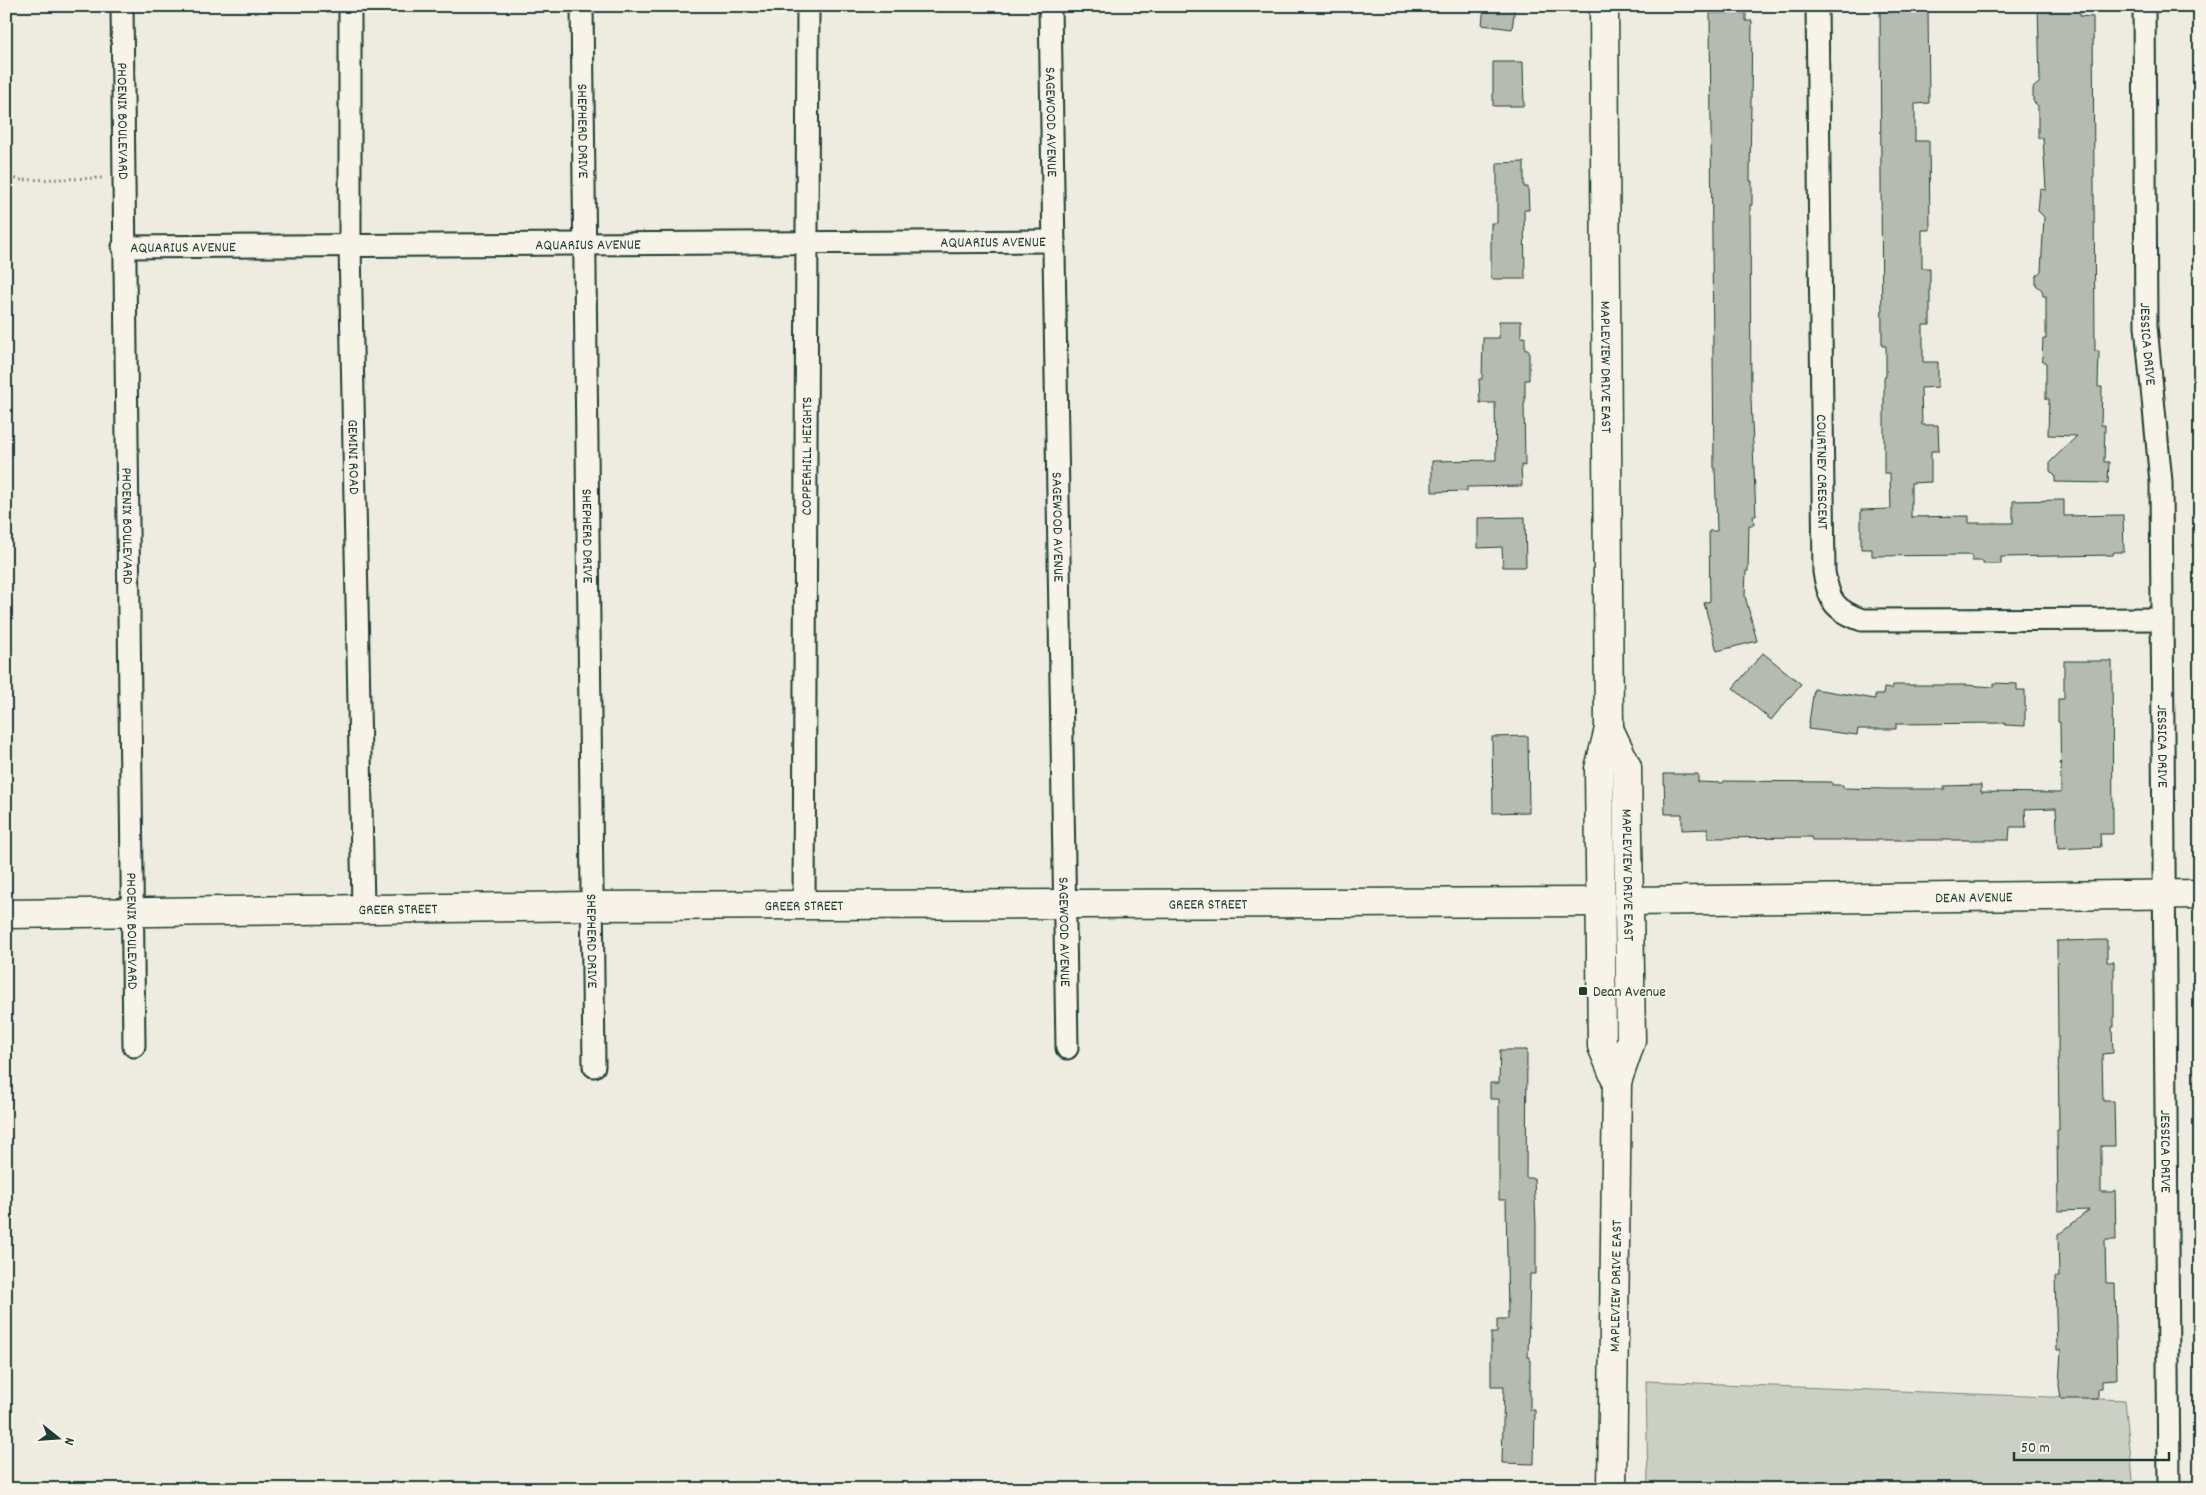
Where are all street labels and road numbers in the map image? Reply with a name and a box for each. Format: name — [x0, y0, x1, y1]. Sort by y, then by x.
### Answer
street label: PHOENIX BOULEVARD — [110, 62, 133, 180]
street label: SAGEWOOD AVENUE — [1038, 67, 1062, 177]
street label: SHEPHERD DRIVE — [570, 84, 593, 179]
street label: AQUARIUS AVENUE — [940, 232, 1046, 255]
street label: AQUARIUS AVENUE — [535, 235, 641, 257]
street label: AQUARIUS AVENUE — [130, 237, 236, 260]
street label: MAPLEVIEW DRIVE EAST — [1593, 301, 1616, 433]
street label: JESSICA DRIVE — [2133, 302, 2161, 387]
street label: COPPERHILL HEIGHTS — [797, 397, 819, 516]
street label: COURTNEY CRESCENT — [1809, 414, 1832, 530]
street label: GEMINI ROAD — [340, 419, 364, 495]
street label: PHOENIX BOULEVARD — [114, 467, 138, 585]
street label: SAGEWOOD AVENUE — [1045, 472, 1068, 582]
street label: SHEPHERD DRIVE — [574, 489, 598, 584]
street label: JESSICA DRIVE — [2150, 705, 2172, 788]
street label: MAPLEVIEW DRIVE EAST — [1615, 809, 1639, 941]
street label: PHOENIX BOULEVARD — [119, 872, 142, 990]
street label: SAGEWOOD AVENUE — [1051, 877, 1075, 987]
street label: DEAN AVENUE — [1935, 887, 2013, 910]
street label: SHEPHERD DRIVE — [579, 893, 602, 989]
street label: GREER STREET — [1168, 894, 1247, 917]
street label: GREER STREET — [764, 896, 843, 918]
street label: GREER STREET — [358, 899, 438, 922]
street label: JESSICA DRIVE — [2153, 1110, 2176, 1193]
street label: MAPLEVIEW DRIVE EAST — [1605, 1220, 1629, 1352]

